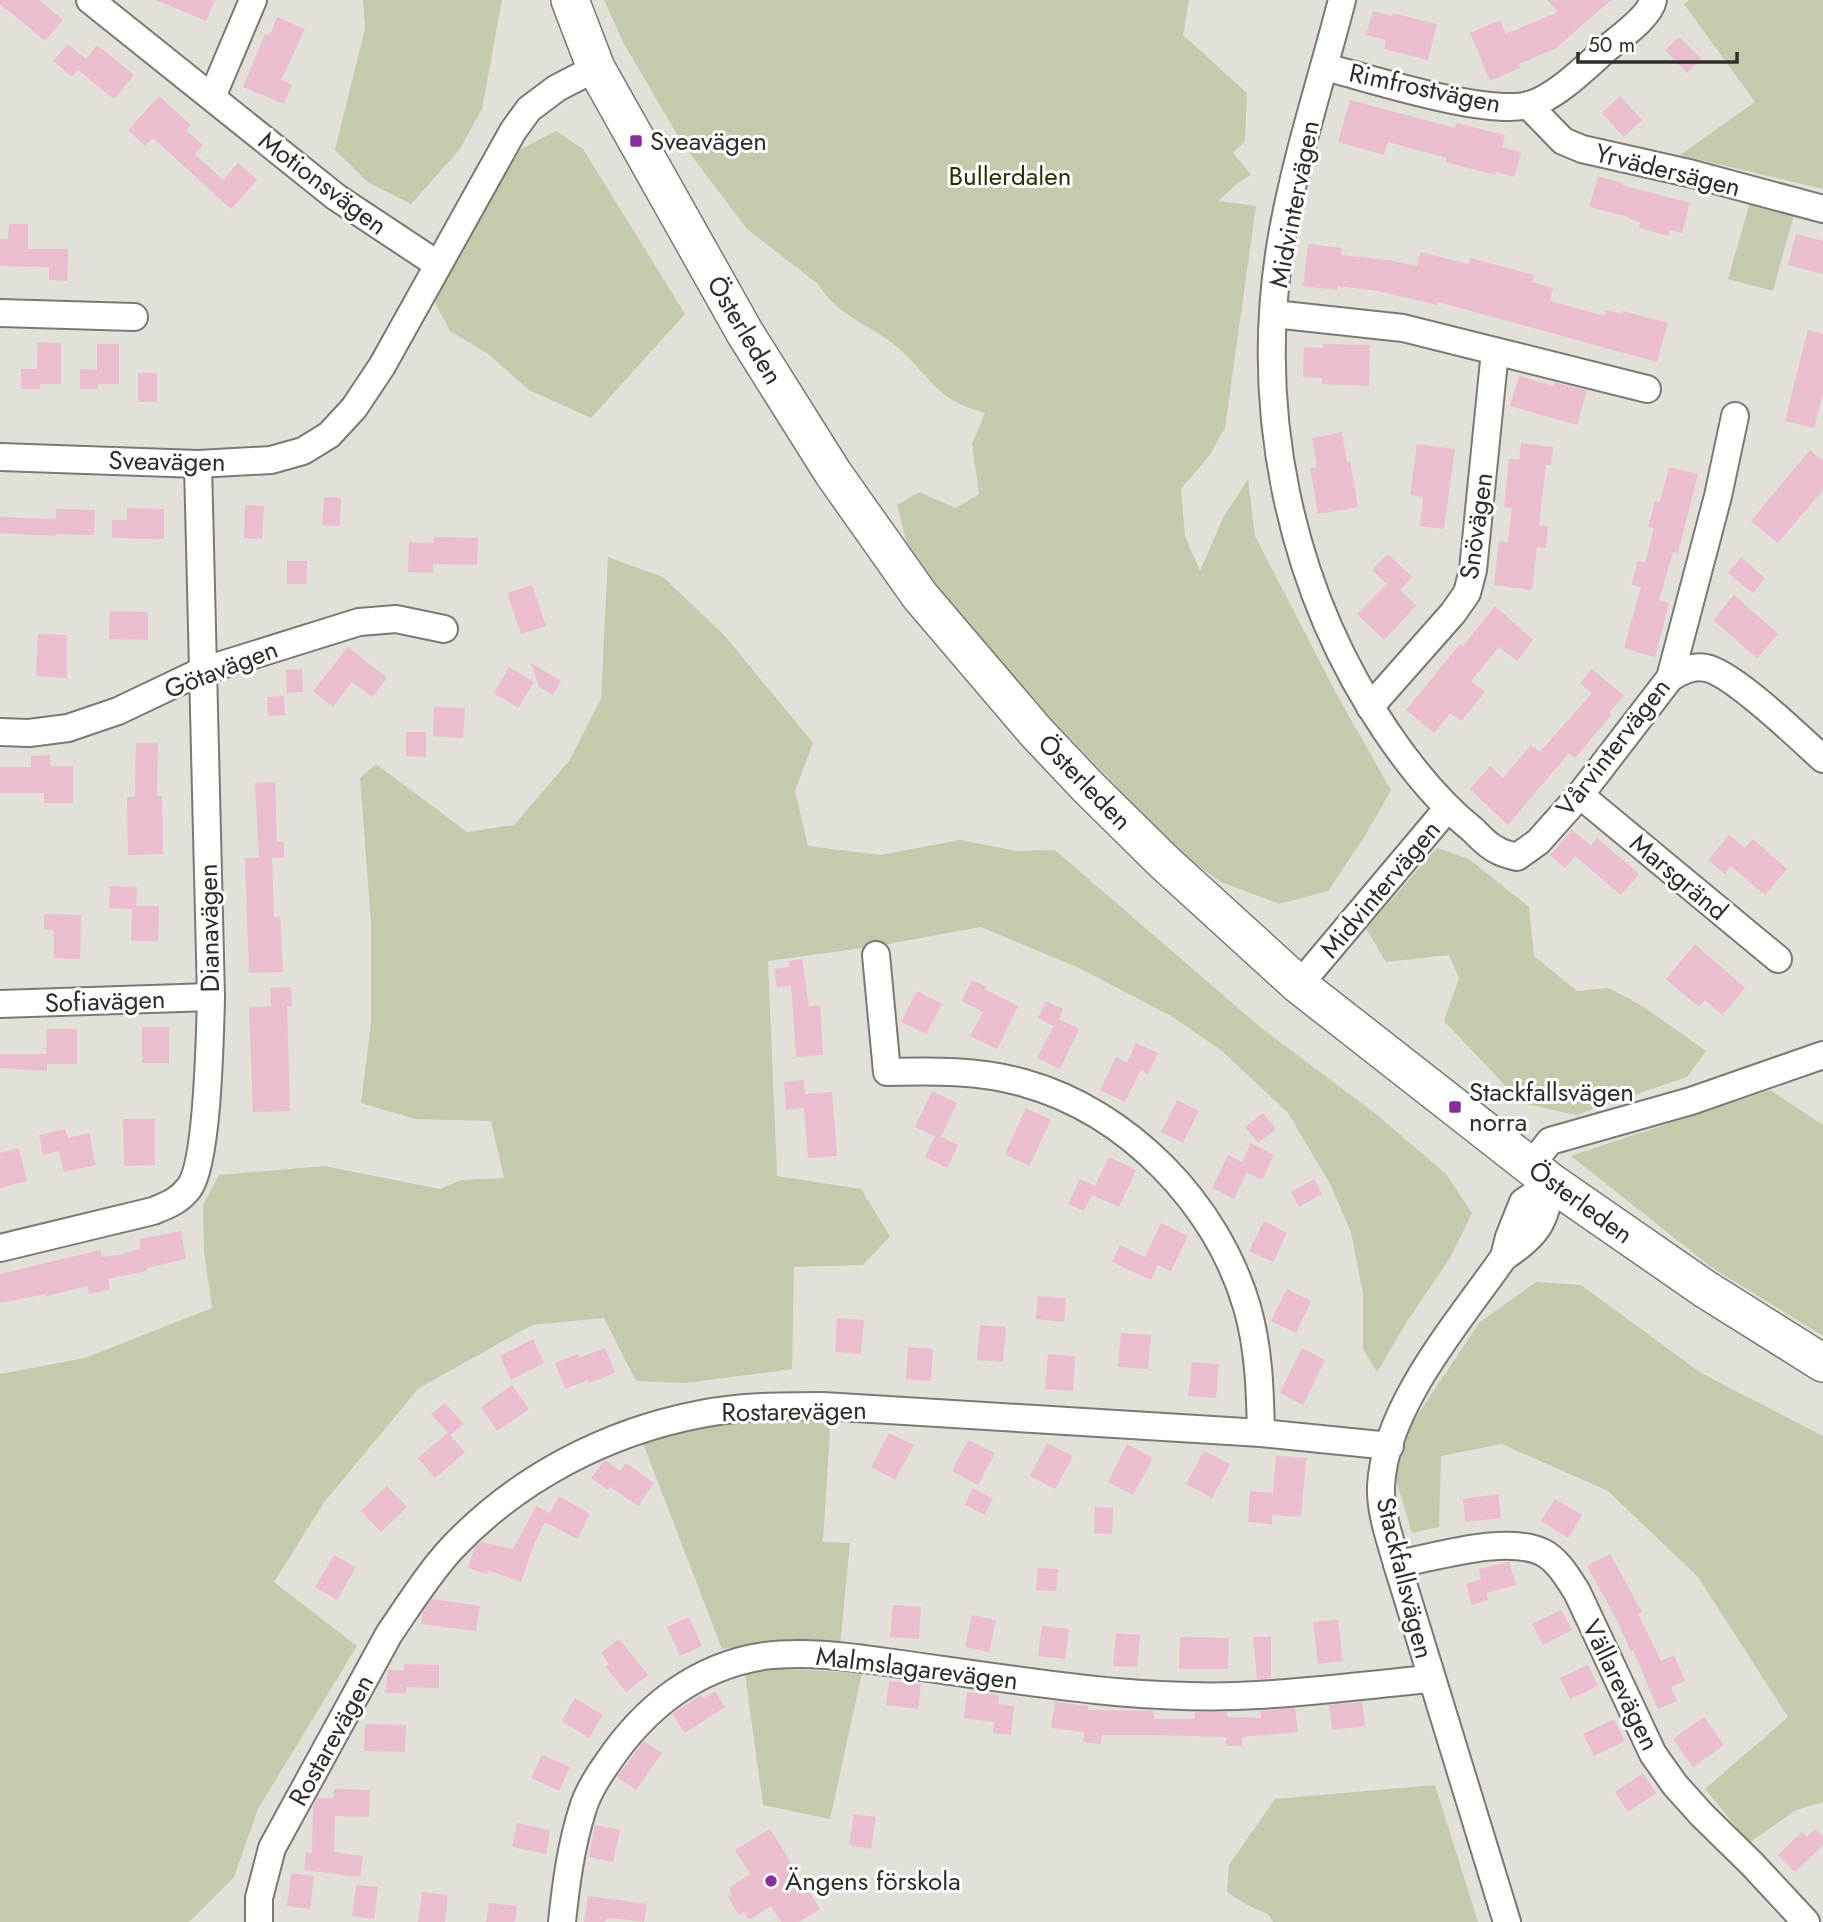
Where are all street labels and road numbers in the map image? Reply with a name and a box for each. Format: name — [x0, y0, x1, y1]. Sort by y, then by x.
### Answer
street label: Rimfrostvägen — [1346, 53, 1504, 123]
street label: Midvintervägen — [1259, 117, 1329, 291]
street label: Motionsvägen — [251, 122, 395, 244]
street label: Yrvädersägen — [1591, 134, 1745, 206]
street label: Österleden — [698, 268, 792, 392]
street label: Sveavägen — [108, 441, 226, 481]
street label: Snövägen — [1450, 470, 1502, 582]
street label: Götavägen — [159, 630, 283, 708]
street label: Vårvintervägen — [1547, 670, 1679, 824]
street label: Österleden — [1029, 725, 1141, 839]
street label: Midvintervägen — [1311, 812, 1449, 966]
street label: Marsgränd — [1622, 825, 1736, 929]
street label: Dianavägen — [189, 863, 229, 993]
street label: Sofiavägen — [44, 980, 166, 1022]
street label: Österleden — [1521, 1151, 1641, 1253]
street label: Rostarevägen — [721, 1391, 867, 1431]
street label: Stackfallsvägen — [1367, 1493, 1443, 1663]
street label: Vällarevägen — [1573, 1613, 1669, 1757]
street label: Malmslagarevägen — [814, 1637, 1020, 1699]
street label: Rostarevägen — [279, 1667, 383, 1813]

